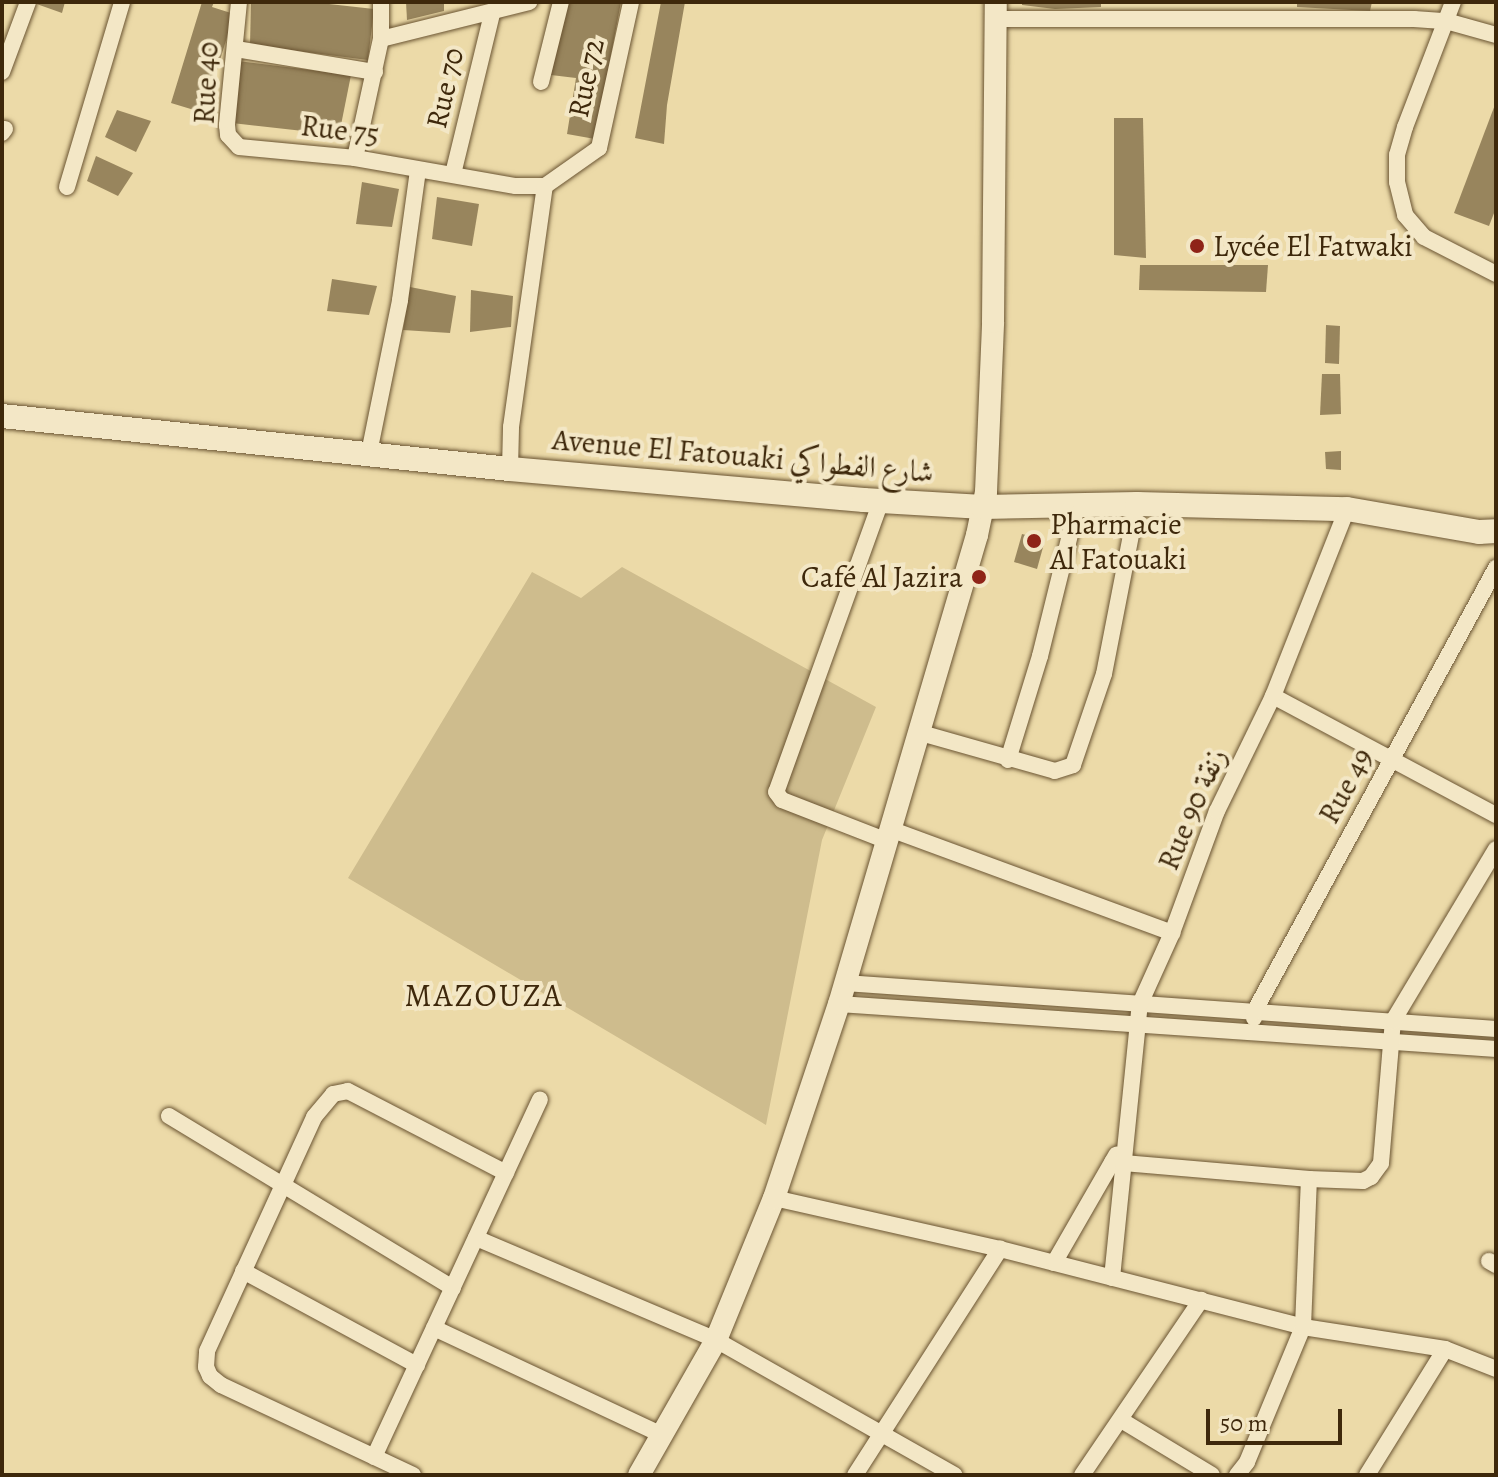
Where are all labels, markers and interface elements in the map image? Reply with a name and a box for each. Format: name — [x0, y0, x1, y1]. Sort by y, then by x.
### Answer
street label: Rue 72 — [560, 35, 612, 121]
street label: Rue 40 — [186, 41, 226, 125]
street label: Rue 70 — [418, 44, 472, 132]
street label: Rue 75 — [299, 107, 381, 153]
place label: Lycée El Fatwaki — [1213, 228, 1413, 264]
marker: Lycée El Fatwaki — [1188, 237, 1206, 255]
street label: Avenue El Fatouaki شارع الفطواكي — [551, 421, 935, 491]
place label: Pharmacie Al Fatouaki — [1050, 506, 1187, 576]
marker: Pharmacie Al Fatouaki — [1025, 532, 1043, 550]
place label: Café Al Jazira — [801, 559, 963, 595]
marker: Café Al Jazira — [970, 568, 988, 586]
street label: Rue 49 — [1311, 742, 1381, 830]
street label: Rue 90 زنقة — [1150, 743, 1234, 875]
district label: MAZOUZA — [405, 976, 563, 1014]
scale bar — [1210, 1393, 1346, 1443]
text: 50 m — [1220, 1407, 1268, 1439]

